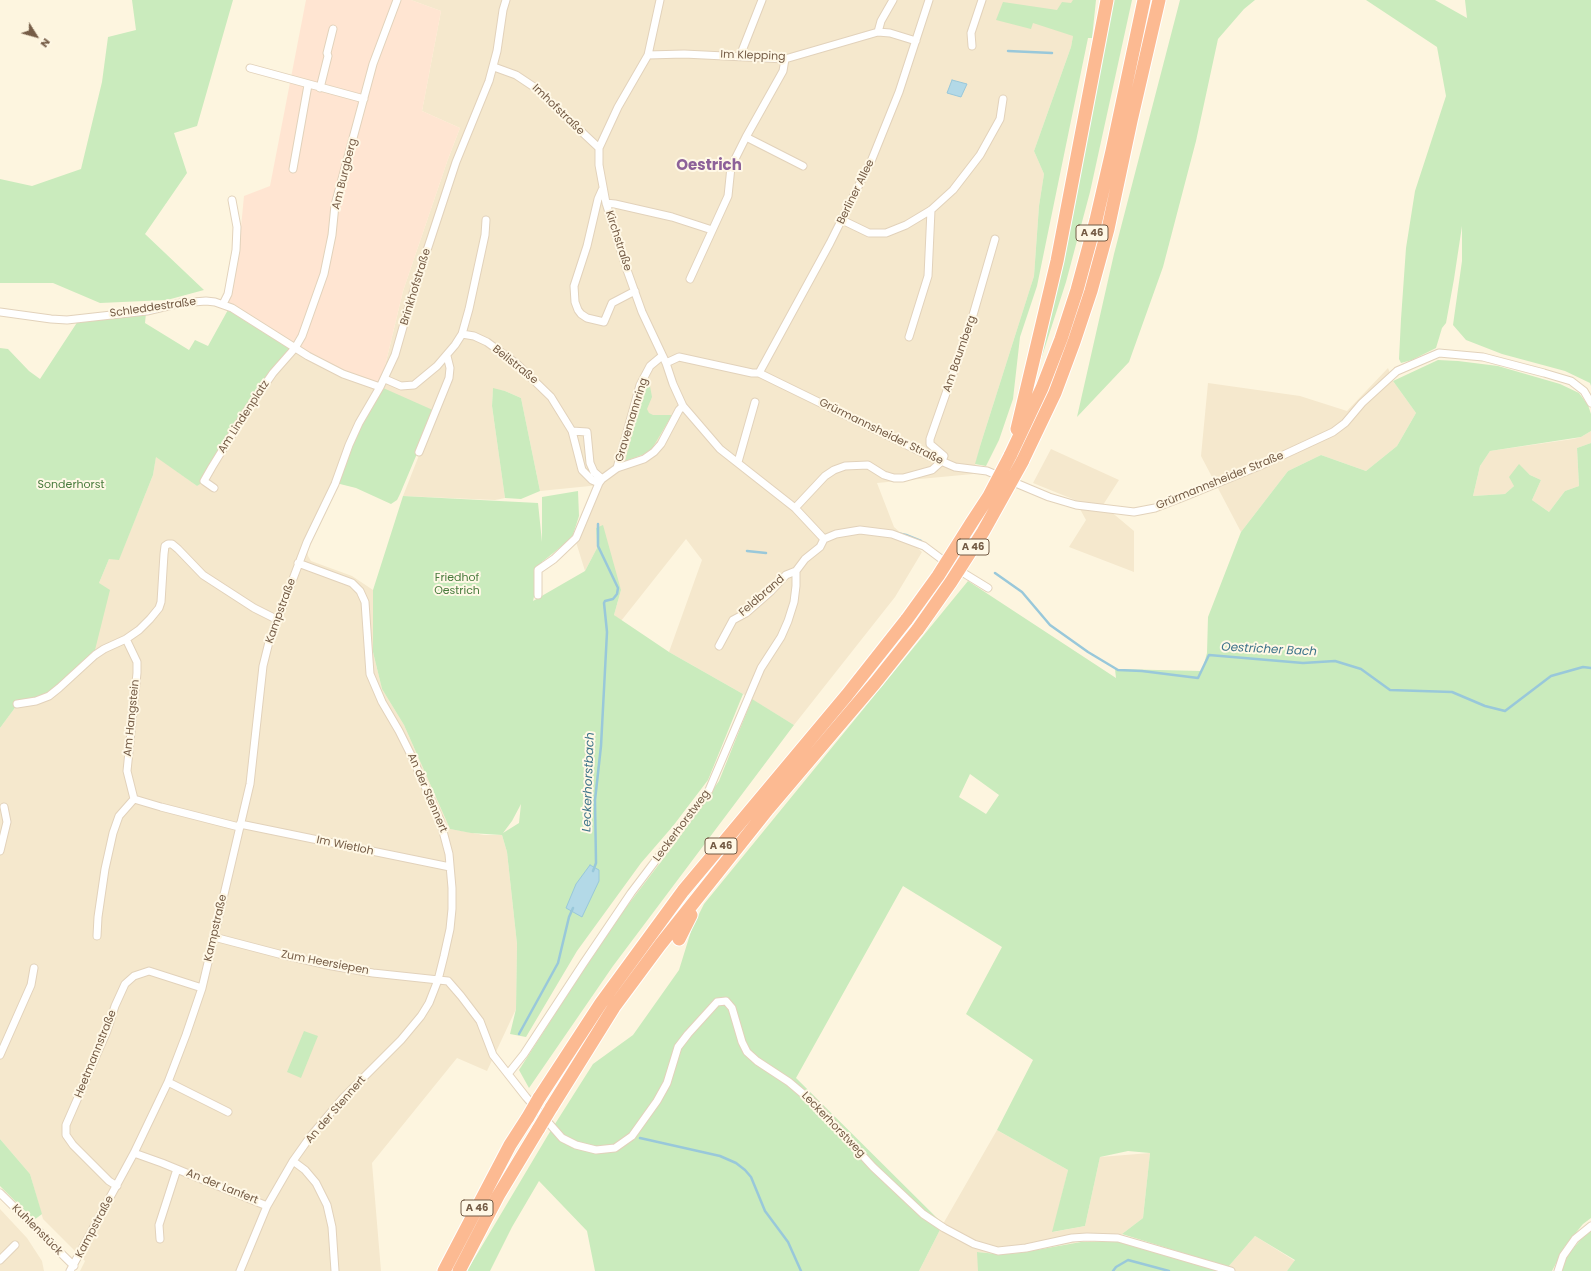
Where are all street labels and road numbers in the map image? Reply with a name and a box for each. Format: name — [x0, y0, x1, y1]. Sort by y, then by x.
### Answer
street label: Im Klepping — [720, 48, 786, 64]
street label: Imhofstraße — [529, 82, 587, 138]
street label: Am Burgberg — [330, 137, 360, 211]
street label: Berliner Allee — [835, 157, 877, 227]
street label: Kirchstraße — [602, 209, 634, 273]
road number: A 46 — [1076, 225, 1108, 241]
street label: Brinkhofstraße — [398, 247, 434, 327]
street label: Schleddestraße — [109, 295, 197, 321]
street label: Am Baumberg — [941, 314, 979, 394]
street label: Beilstraße — [490, 343, 540, 387]
street label: Gravemannring — [613, 376, 651, 464]
street label: Am Lindenplatz — [216, 378, 272, 456]
street label: Grürmannsheider Straße — [817, 396, 945, 468]
street label: Grürmannsheider Straße — [1154, 449, 1286, 513]
road number: A 46 — [957, 539, 989, 555]
street label: Feldbrand — [737, 573, 787, 619]
street label: Kampstraße — [263, 577, 299, 645]
street label: Am Hangstein — [121, 679, 143, 757]
street label: An der Stennert — [404, 751, 450, 835]
street label: Leckerhorstweg — [651, 788, 713, 864]
street label: Im Wietloh — [315, 834, 375, 858]
road number: A 46 — [705, 838, 737, 854]
street label: Kampstraße — [202, 893, 230, 963]
street label: Zum Heersiepen — [280, 948, 370, 978]
street label: Heetmannstraße — [72, 1008, 120, 1100]
street label: An der Stennert — [303, 1074, 369, 1146]
street label: Leckerhorstweg — [798, 1089, 868, 1161]
street label: An der Lanfert — [184, 1167, 260, 1207]
street label: Kampstraße — [73, 1194, 117, 1260]
road number: A 46 — [461, 1200, 493, 1216]
street label: Kuhlenstück — [9, 1202, 65, 1258]

